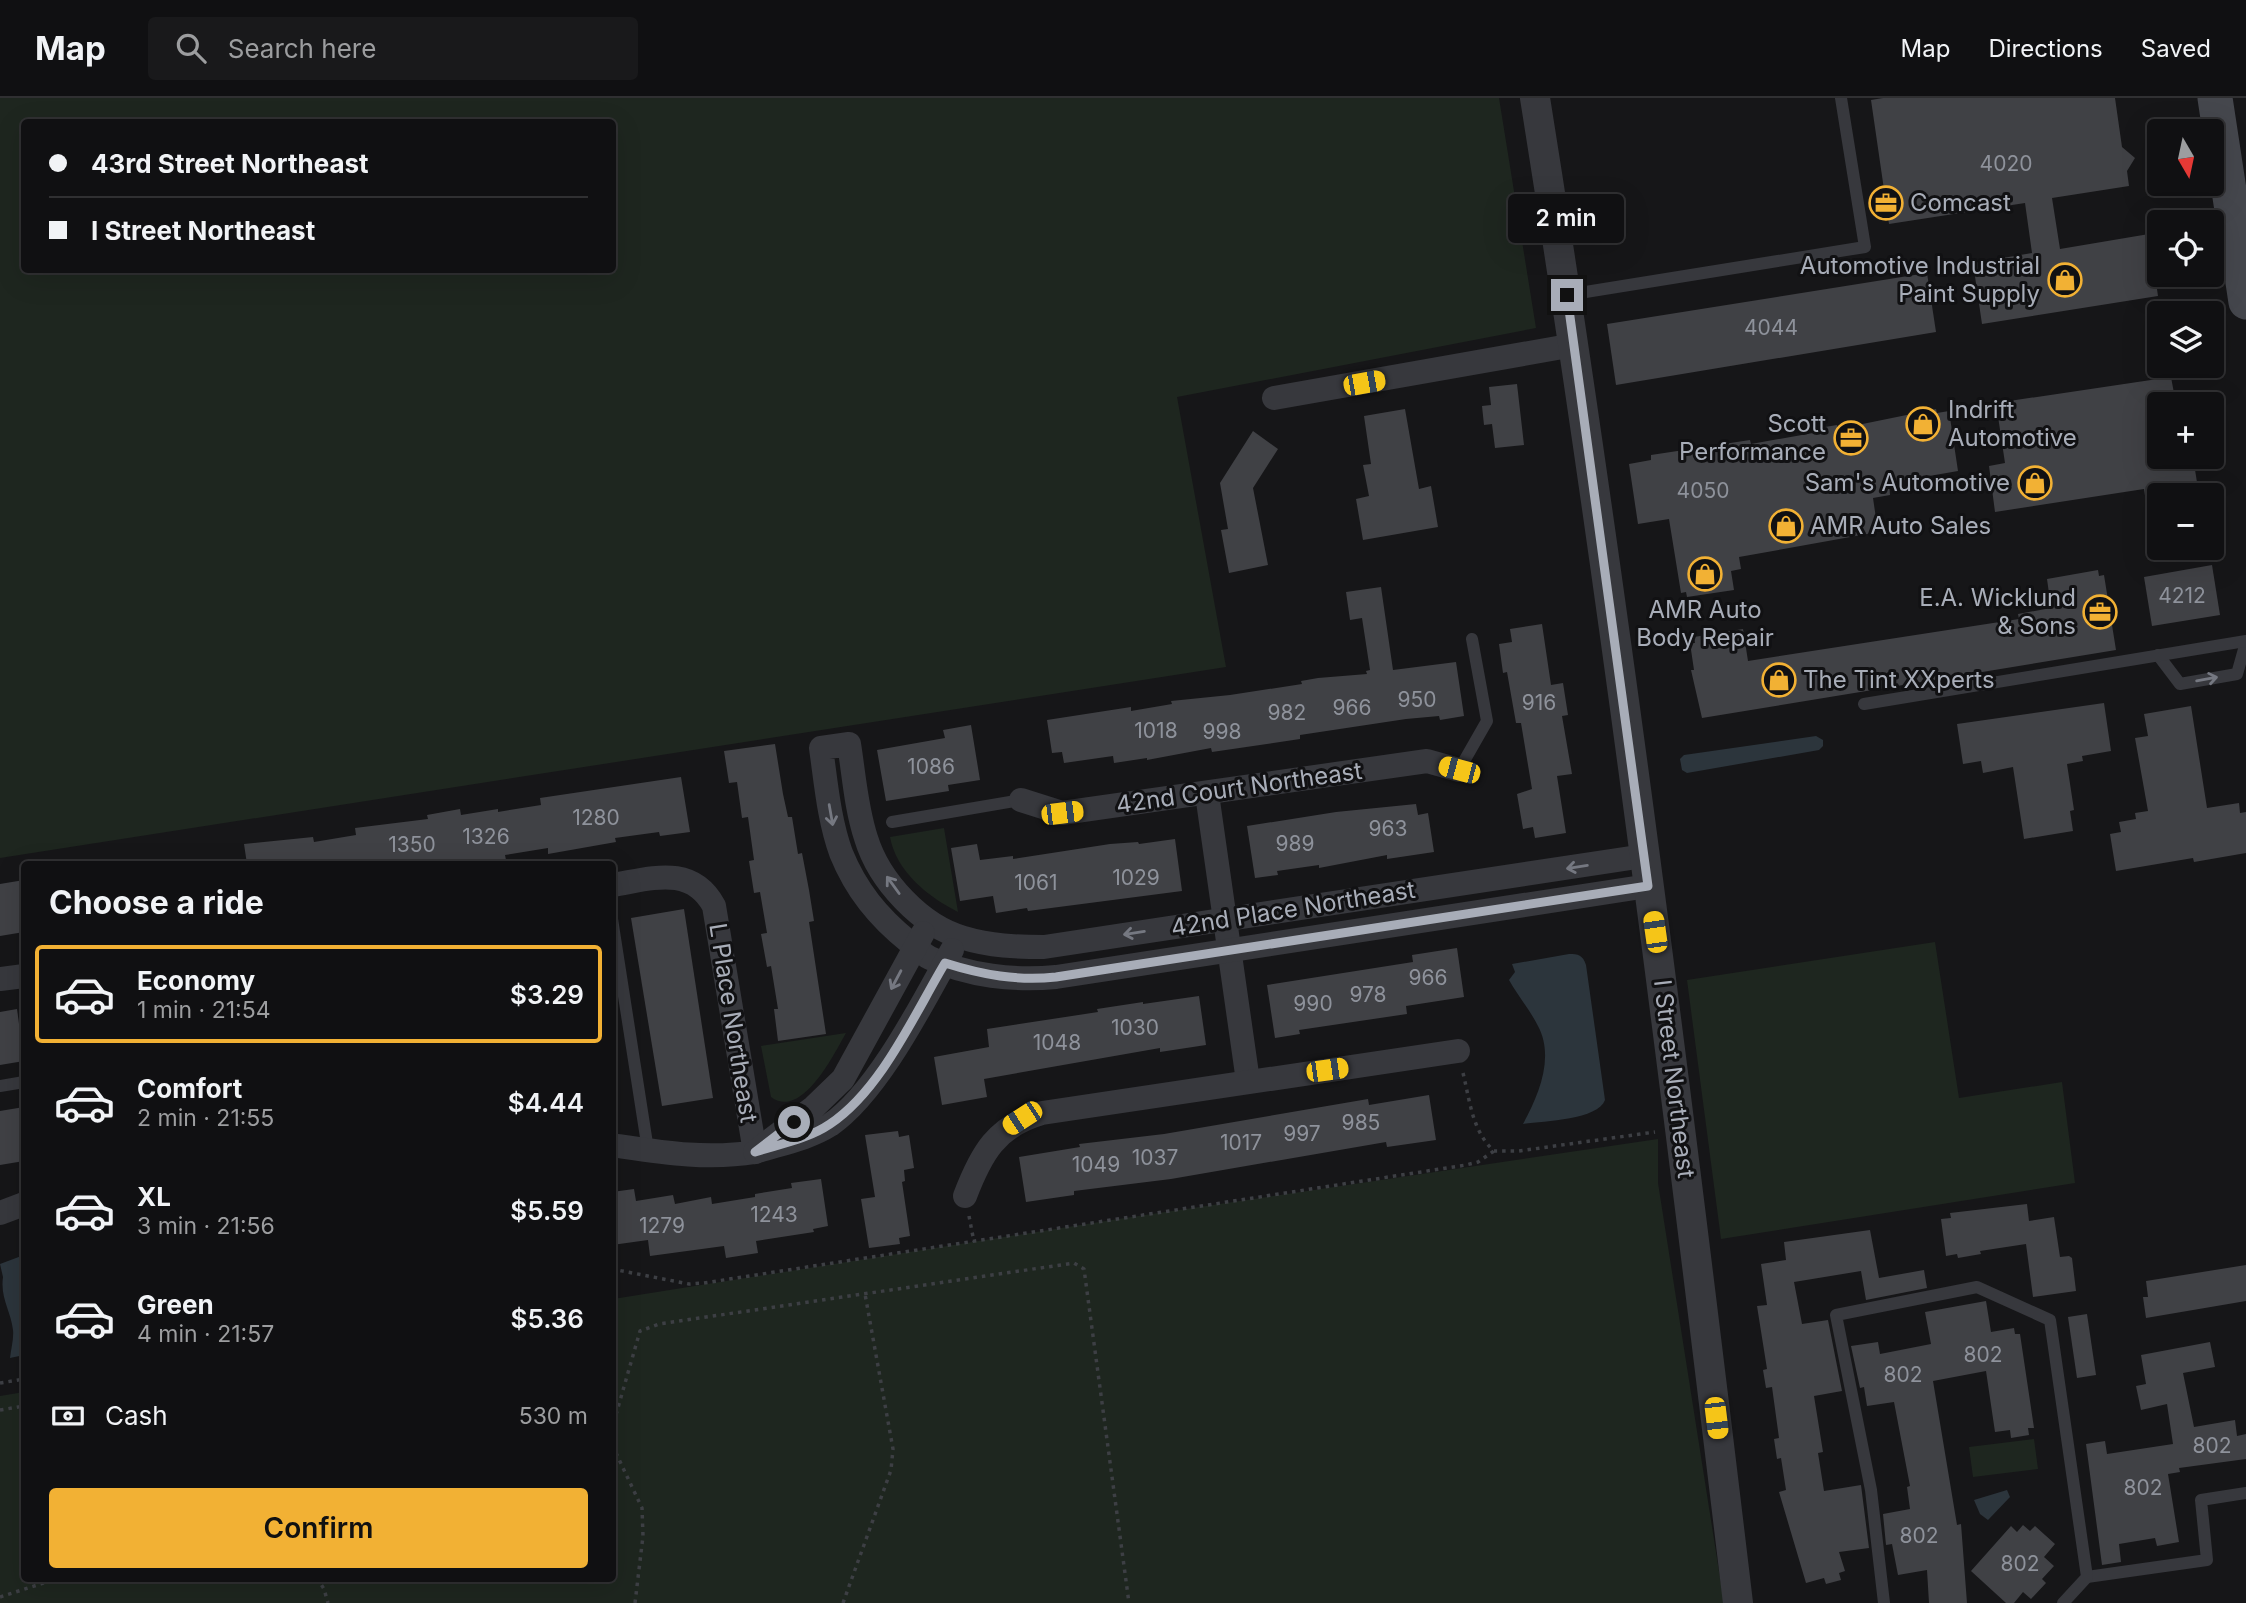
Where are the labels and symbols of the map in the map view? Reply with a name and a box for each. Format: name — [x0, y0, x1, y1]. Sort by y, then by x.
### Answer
north arrow — [2147, 119, 2224, 196]
house number: 4020 — [1980, 151, 2032, 176]
office icon: Comcast — [1867, 184, 1905, 222]
place label: Comcast — [1910, 188, 2011, 217]
callout: 2 min — [1509, 194, 1625, 242]
place label: Automotive Industrial Paint Supply — [1800, 251, 2040, 308]
shop icon: Automotive Industrial Paint Supply — [2046, 261, 2084, 299]
route end — [1551, 279, 1583, 311]
house number: 4044 — [1744, 315, 1798, 340]
car — [1342, 369, 1387, 397]
place label: Indrift Automotive — [1948, 395, 2077, 452]
shop icon: Indrift Automotive — [1904, 405, 1942, 443]
place label: Scott Performance — [1679, 409, 1826, 466]
office icon: Scott Performance — [1832, 419, 1870, 457]
shop icon: Sam's Automotive — [2016, 464, 2054, 502]
place label: Sam's Automotive — [1805, 468, 2010, 497]
house number: 4050 — [1677, 478, 1729, 503]
shop icon: AMR Auto Sales — [1767, 507, 1805, 545]
place label: AMR Auto Sales — [1810, 511, 1991, 540]
shop icon: AMR Auto Body Repair — [1686, 555, 1724, 593]
place label: E.A. Wicklund & Sons — [1919, 583, 2076, 640]
house number: 4212 — [2158, 583, 2206, 608]
office icon: E.A. Wicklund & Sons — [2081, 593, 2119, 631]
place label: AMR Auto Body Repair — [1636, 595, 1774, 652]
shop icon: The Tint XXperts — [1760, 661, 1798, 699]
place label: The Tint XXperts — [1803, 665, 1995, 694]
one-way arrow — [2195, 672, 2218, 686]
house number: 950 — [1397, 687, 1437, 712]
house number: 916 — [1522, 690, 1556, 715]
house number: 966 — [1332, 695, 1372, 720]
house number: 982 — [1268, 700, 1306, 725]
house number: 1018 — [1134, 718, 1178, 743]
house number: 998 — [1202, 719, 1242, 744]
house number: 1086 — [907, 754, 955, 779]
car — [1436, 754, 1483, 786]
street label: 42nd Court Northeast — [1114, 756, 1364, 819]
car — [1040, 800, 1085, 826]
one-way arrow — [825, 803, 838, 826]
house number: 1280 — [572, 805, 620, 830]
house number: 963 — [1368, 816, 1408, 841]
house number: 1326 — [462, 824, 510, 849]
house number: 989 — [1275, 831, 1315, 856]
house number: 1350 — [388, 832, 436, 857]
one-way arrow — [1566, 860, 1589, 873]
house number: 1029 — [1112, 865, 1160, 890]
house number: 1061 — [1014, 870, 1058, 895]
street label: 42nd Place Northeast — [1169, 875, 1417, 942]
one-way arrow — [885, 876, 900, 894]
car — [1642, 910, 1669, 954]
street label: L Place Northeast — [703, 921, 764, 1125]
one-way arrow — [1123, 927, 1146, 940]
house number: 966 — [1408, 965, 1448, 990]
one-way arrow — [889, 969, 903, 990]
street label: I Street Northeast — [1648, 978, 1701, 1180]
house number: 978 — [1349, 982, 1387, 1007]
house number: 990 — [1293, 991, 1333, 1016]
house number: 1030 — [1111, 1015, 1159, 1040]
house number: 1048 — [1033, 1030, 1081, 1055]
car — [1305, 1057, 1350, 1083]
car — [999, 1098, 1046, 1138]
route start — [778, 1106, 810, 1138]
house number: 985 — [1342, 1110, 1380, 1135]
house number: 997 — [1283, 1121, 1321, 1146]
house number: 1017 — [1220, 1130, 1262, 1155]
house number: 1037 — [1132, 1145, 1178, 1170]
house number: 1049 — [1072, 1152, 1120, 1177]
house number: 1243 — [750, 1202, 798, 1227]
house number: 1279 — [639, 1213, 685, 1238]
house number: 802 — [1963, 1342, 2003, 1367]
house number: 802 — [1883, 1362, 1923, 1387]
car — [1704, 1396, 1729, 1440]
house number: 802 — [2192, 1433, 2232, 1458]
house number: 802 — [2123, 1475, 2163, 1500]
house number: 802 — [1899, 1523, 1939, 1548]
house number: 802 — [2000, 1551, 2040, 1576]

